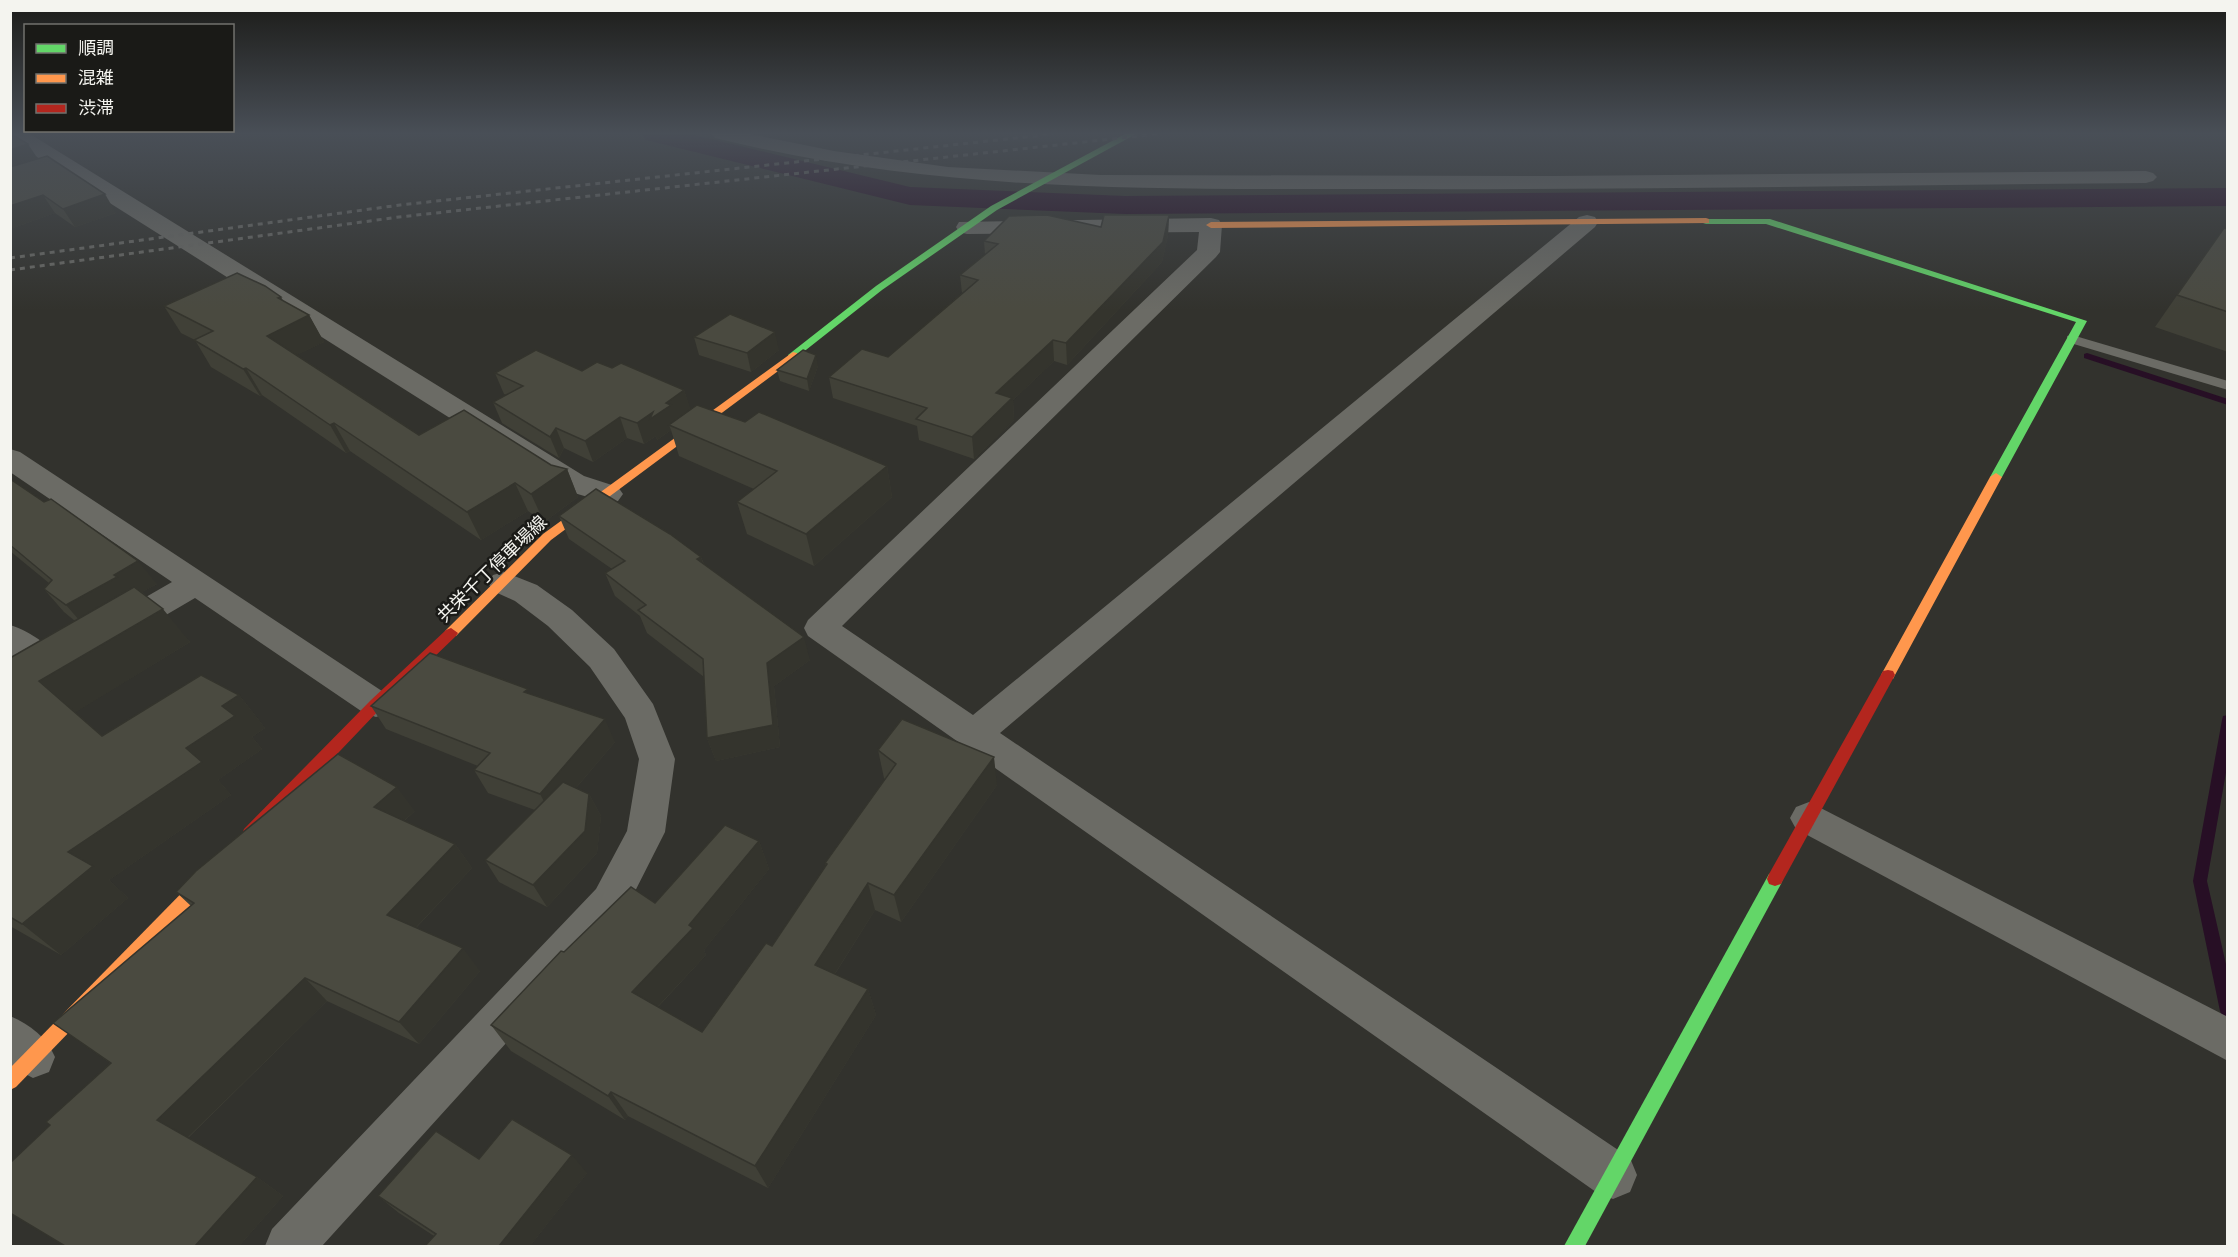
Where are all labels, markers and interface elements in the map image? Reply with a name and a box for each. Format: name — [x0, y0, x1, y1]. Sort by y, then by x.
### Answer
legend — [24, 24, 234, 132]
text: 順調 — [78, 36, 114, 58]
text: 混雑 — [78, 66, 114, 88]
text: 渋滞 — [78, 96, 114, 118]
street label: 共栄千丁停車場線 — [432, 510, 551, 626]

